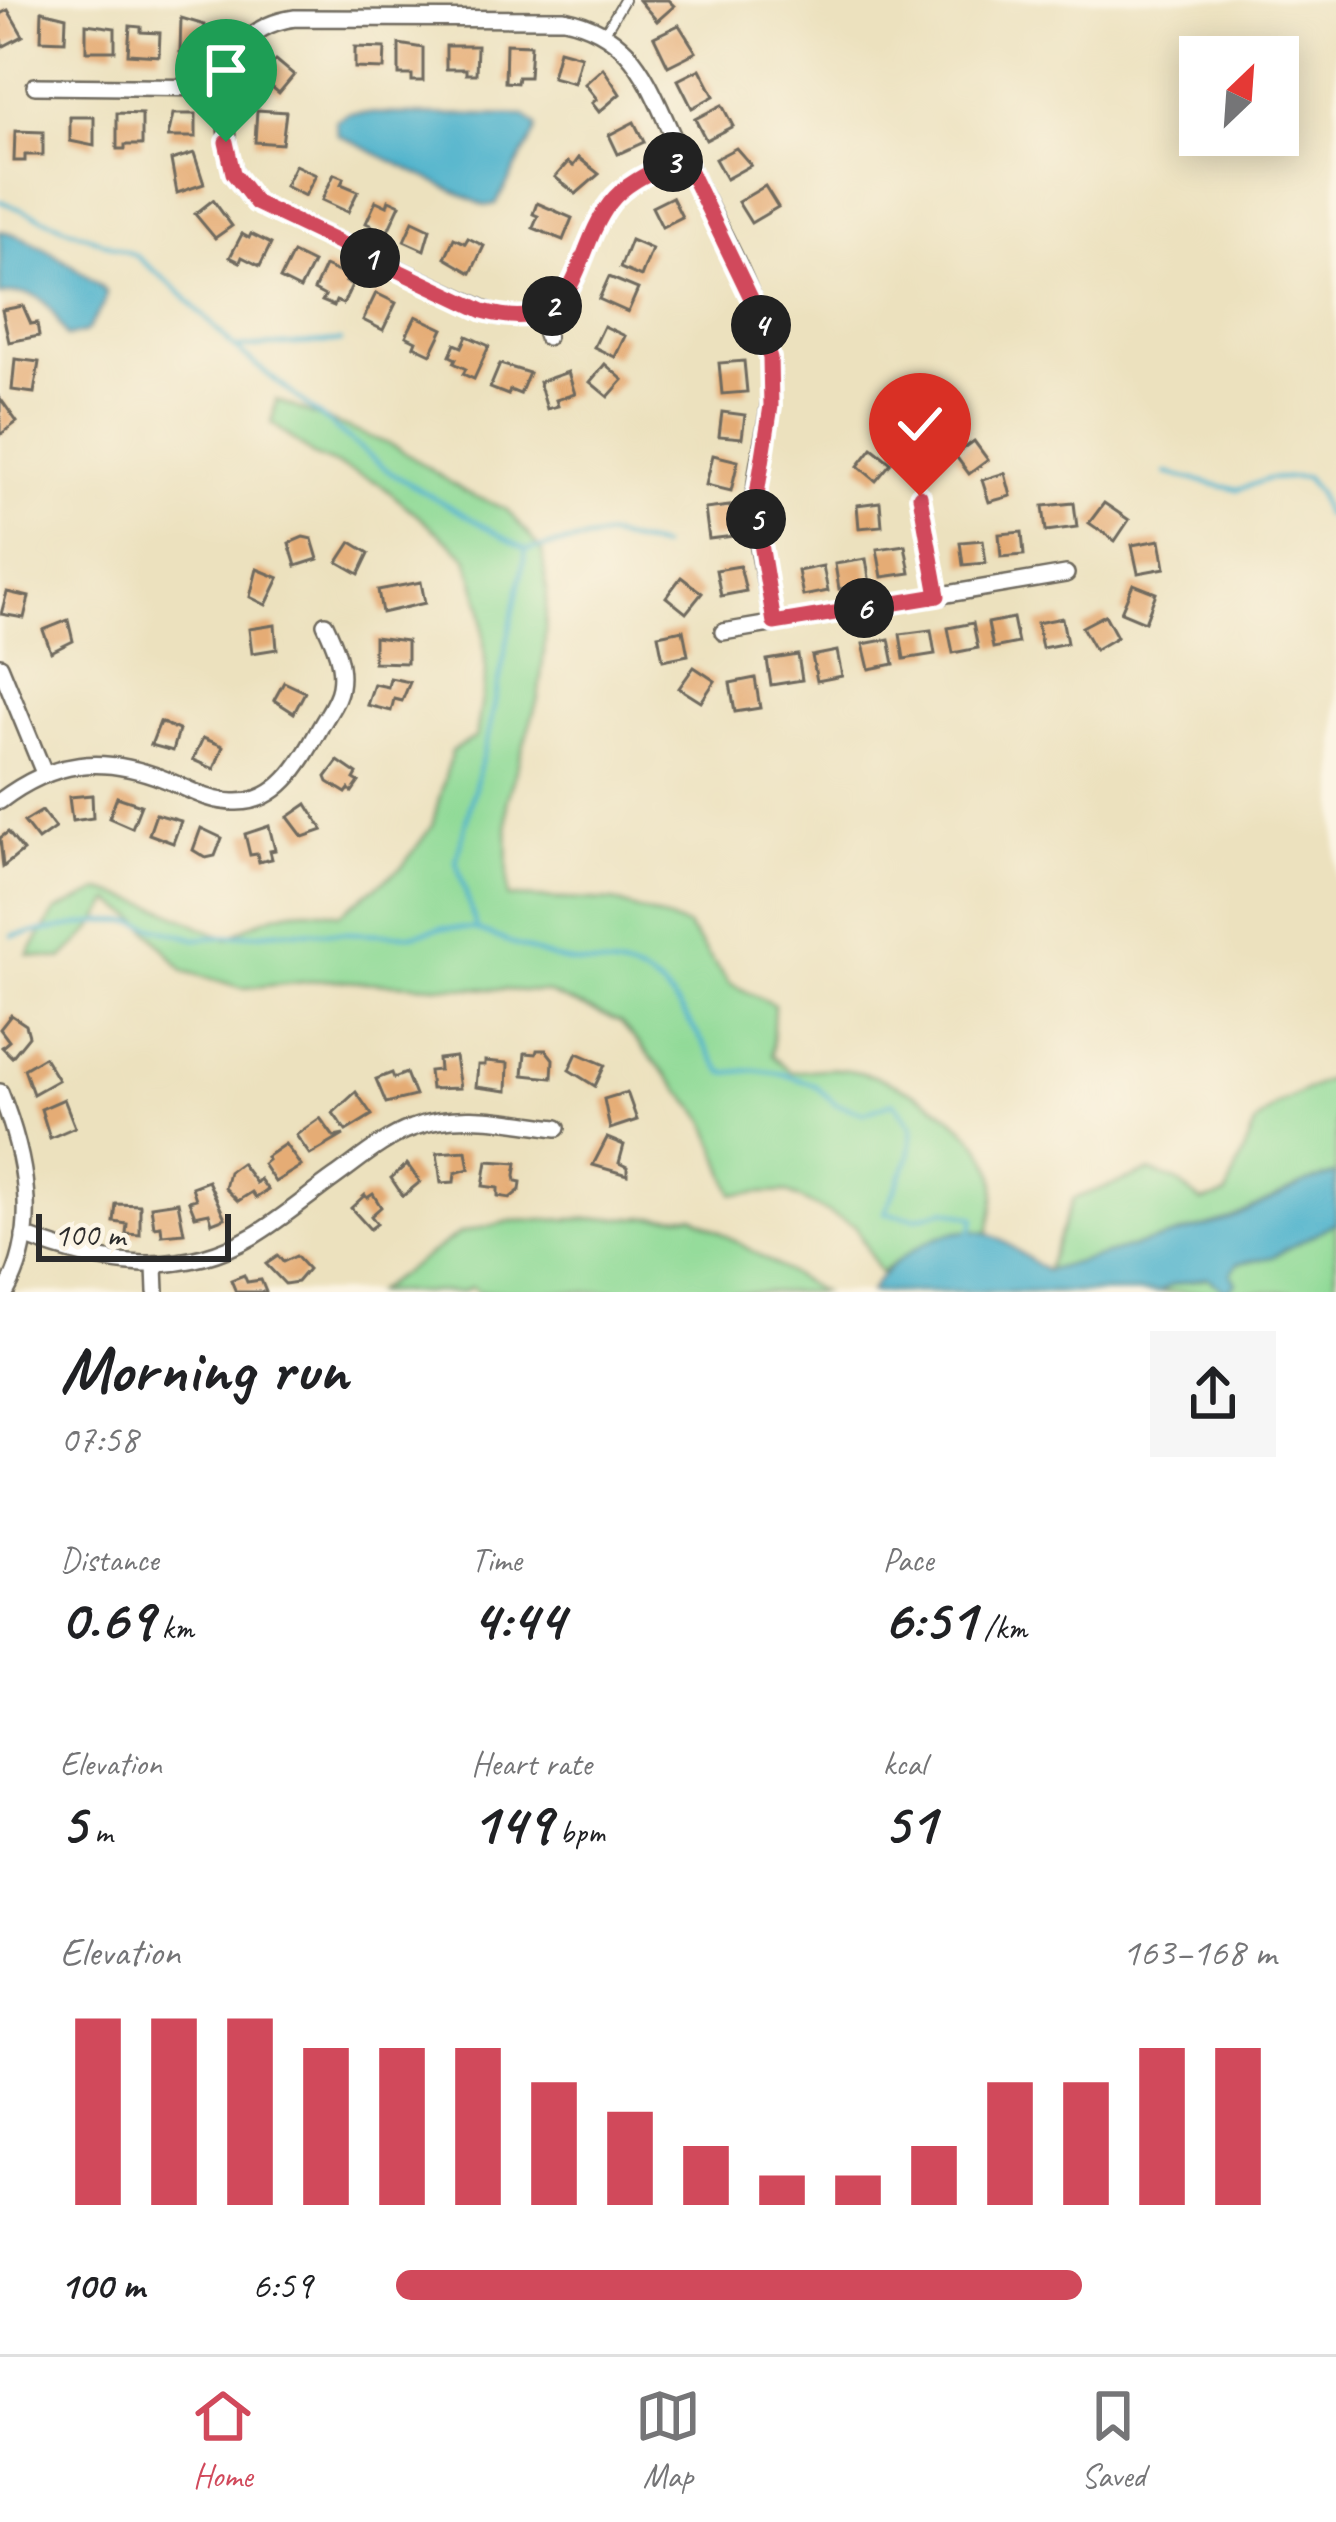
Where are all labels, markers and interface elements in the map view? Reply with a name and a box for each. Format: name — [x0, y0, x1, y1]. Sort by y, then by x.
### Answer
pin — [175, 19, 277, 142]
north arrow — [1179, 36, 1299, 156]
map controls — [1179, 36, 1299, 156]
icon: arrive — [193, 37, 259, 103]
pin: 3 — [643, 132, 703, 192]
text: 3 — [666, 141, 680, 183]
pin: 1 — [340, 228, 400, 288]
text: 1 — [363, 237, 377, 279]
pin: 2 — [522, 276, 582, 336]
text: 2 — [545, 285, 559, 327]
pin: 4 — [731, 295, 791, 355]
text: 4 — [754, 304, 768, 346]
pin — [869, 373, 971, 496]
icon: check — [887, 391, 953, 457]
pin: 5 — [726, 489, 786, 549]
text: 5 — [749, 498, 763, 540]
pin: 6 — [834, 578, 894, 638]
text: 6 — [856, 587, 872, 629]
scale bar — [36, 1208, 231, 1261]
text: 100 m — [54, 1214, 125, 1256]
text: Morning run — [60, 1328, 348, 1411]
button: share — [1150, 1331, 1276, 1457]
text: 07:58 — [60, 1415, 138, 1464]
text: Distance — [60, 1539, 158, 1581]
text: Time — [471, 1539, 522, 1581]
text: Pace — [883, 1539, 934, 1581]
text: 0.69 — [60, 1581, 153, 1657]
text: 4:44 — [471, 1581, 564, 1657]
text: 6:51 — [883, 1581, 976, 1657]
text: km — [153, 1607, 194, 1649]
text: /km — [976, 1607, 1027, 1649]
text: Elevation — [60, 1743, 162, 1785]
text: Heart rate — [471, 1743, 592, 1785]
text: kcal — [883, 1743, 926, 1785]
text: 5 — [60, 1785, 86, 1861]
text: 149 — [471, 1785, 552, 1861]
text: 51 — [883, 1785, 936, 1861]
text: m — [86, 1811, 113, 1853]
text: bpm — [552, 1811, 605, 1853]
text: Elevation — [60, 1928, 180, 1977]
text: 163–168 m — [1122, 1928, 1276, 1977]
text: 100 m — [60, 2261, 144, 2310]
text: 6:59 — [252, 2261, 312, 2310]
tab: Home — [190, 2383, 256, 2497]
tab: Map — [635, 2383, 701, 2497]
tab: Saved — [1080, 2383, 1146, 2497]

